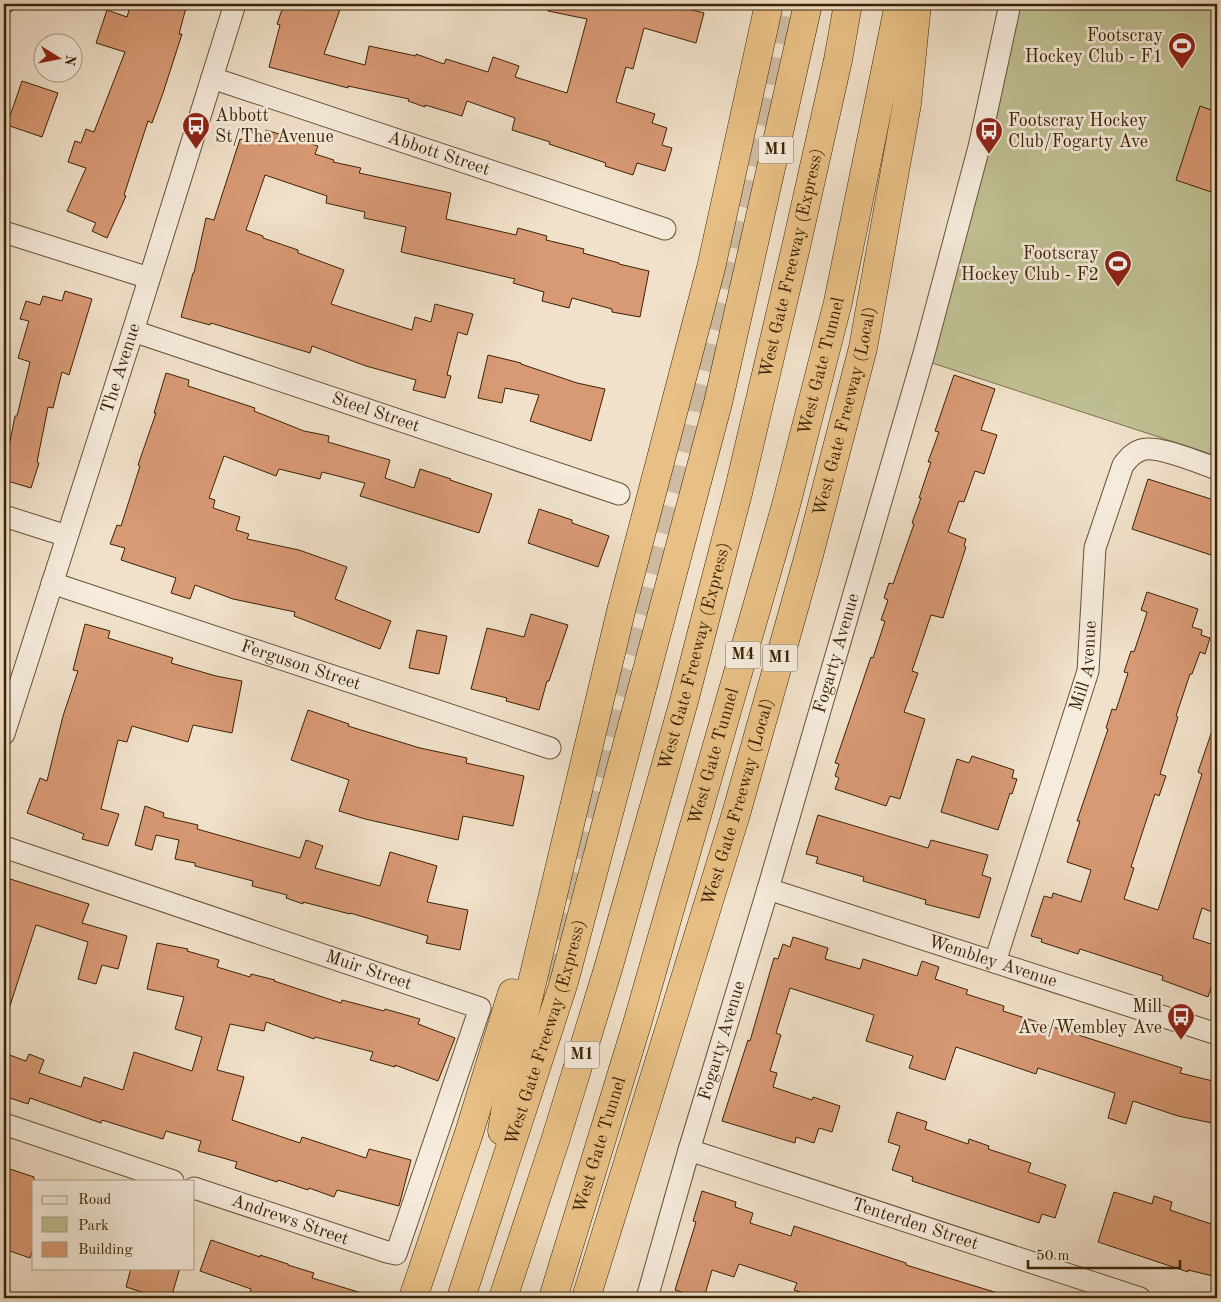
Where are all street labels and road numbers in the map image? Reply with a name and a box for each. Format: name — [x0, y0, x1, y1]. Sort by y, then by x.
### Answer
street label: Abbott Street — [385, 128, 492, 179]
road number: M1 — [758, 136, 794, 164]
street label: West Gate Freeway (Express) — [757, 146, 827, 380]
street label: West Gate Tunnel — [795, 295, 848, 437]
street label: West Gate Freeway (Local) — [811, 305, 879, 518]
street label: The Avenue — [98, 321, 144, 415]
street label: Steel Street — [329, 389, 422, 436]
street label: West Gate Freeway (Express) — [656, 540, 734, 772]
street label: Fogarty Avenue — [811, 591, 863, 715]
street label: Mill Avenue — [1067, 620, 1100, 713]
street label: Ferguson Street — [238, 637, 363, 694]
road number: M4 — [726, 642, 760, 668]
road number: M1 — [762, 644, 798, 671]
street label: West Gate Tunnel — [686, 686, 742, 827]
street label: West Gate Freeway (Local) — [699, 696, 777, 908]
street label: West Gate Freeway (Express) — [502, 917, 589, 1147]
street label: Wembley Avenue — [926, 932, 1059, 991]
street label: Muir Street — [323, 947, 414, 993]
street label: Fogarty Avenue — [696, 979, 749, 1103]
road number: M1 — [564, 1042, 600, 1068]
street label: West Gate Tunnel — [571, 1075, 629, 1215]
street label: Andrews Street — [229, 1191, 351, 1249]
street label: Tenterden Street — [850, 1195, 981, 1253]

